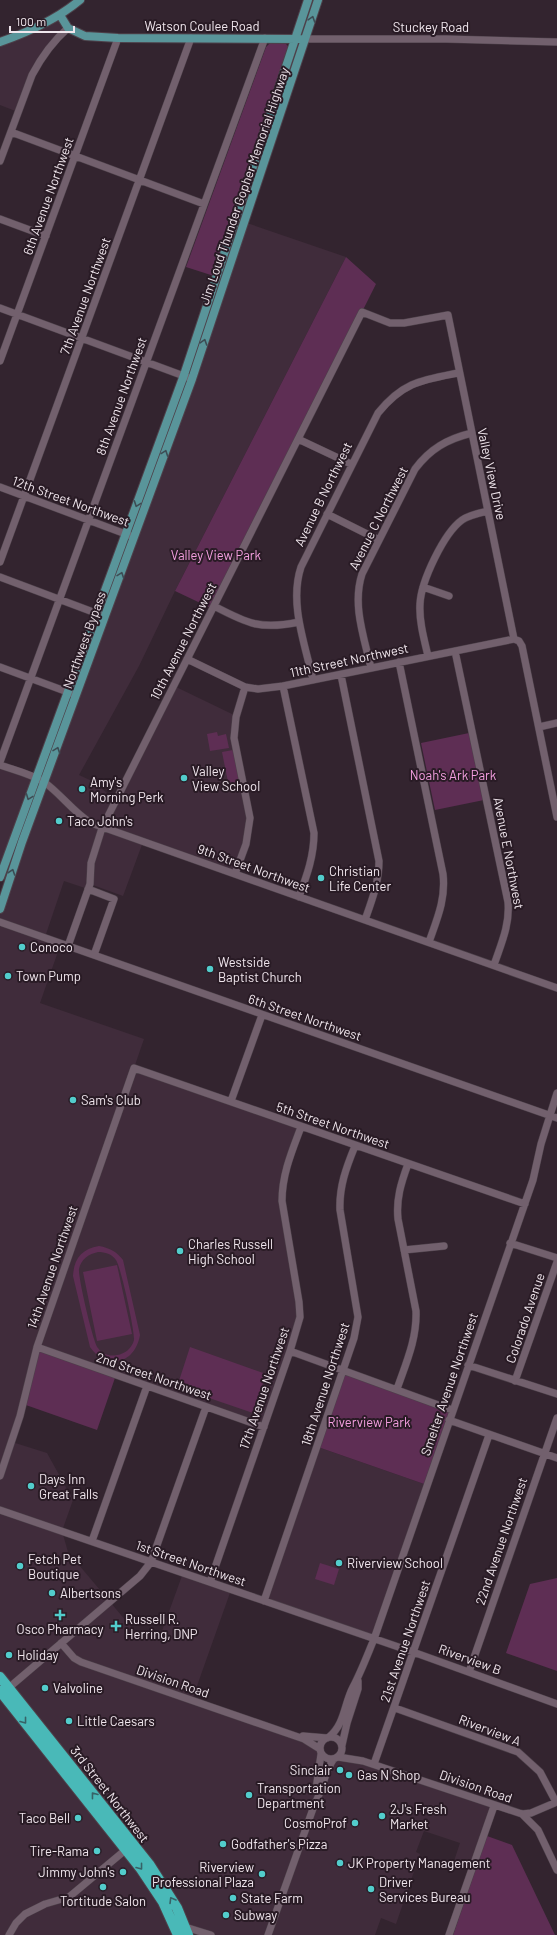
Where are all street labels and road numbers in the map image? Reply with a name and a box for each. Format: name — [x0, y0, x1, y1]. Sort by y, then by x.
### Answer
street label: Watson Coulee Road — [144, 18, 260, 34]
street label: Stuckey Road — [393, 19, 469, 35]
street label: Jim Loud Thunder Gopher Memorial Highway — [196, 65, 292, 307]
street label: 6th Avenue Northwest — [19, 135, 77, 257]
street label: 7th Avenue Northwest — [56, 235, 114, 357]
street label: 8th Avenue Northwest — [92, 335, 150, 457]
street label: Valley View Drive — [474, 427, 510, 522]
street label: Avenue B Northwest — [291, 439, 355, 549]
street label: Avenue C Northwest — [345, 464, 411, 572]
street label: 12th Street Northwest — [10, 472, 132, 530]
street label: 10th Avenue Northwest — [146, 580, 220, 702]
street label: Northwest Bypass — [59, 589, 109, 691]
street label: 11th Street Northwest — [288, 640, 410, 680]
street label: Avenue E Northwest — [490, 796, 528, 910]
street label: 9th Street Northwest — [196, 840, 312, 896]
street label: 6th Street Northwest — [246, 990, 364, 1044]
street label: 5th Street Northwest — [274, 1098, 392, 1152]
street label: 14th Avenue Northwest — [23, 1203, 81, 1331]
street label: Colorado Avenue — [502, 1271, 548, 1365]
street label: Smelter Avenue Northwest — [417, 1310, 481, 1458]
street label: 18th Avenue Northwest — [297, 1320, 353, 1448]
street label: 17th Avenue Northwest — [236, 1325, 292, 1451]
street label: 2nd Street Northwest — [94, 1349, 214, 1403]
street label: 22nd Avenue Northwest — [472, 1475, 530, 1607]
street label: 1st Street Northwest — [134, 1537, 248, 1589]
street label: 21st Avenue Northwest — [377, 1578, 433, 1704]
street label: Riverview B — [436, 1640, 504, 1678]
street label: Division Road — [135, 1661, 211, 1701]
street label: Riverview A — [457, 1711, 523, 1749]
street label: 3rd Street Northwest — [67, 1742, 153, 1846]
street label: Division Road — [438, 1766, 514, 1806]

